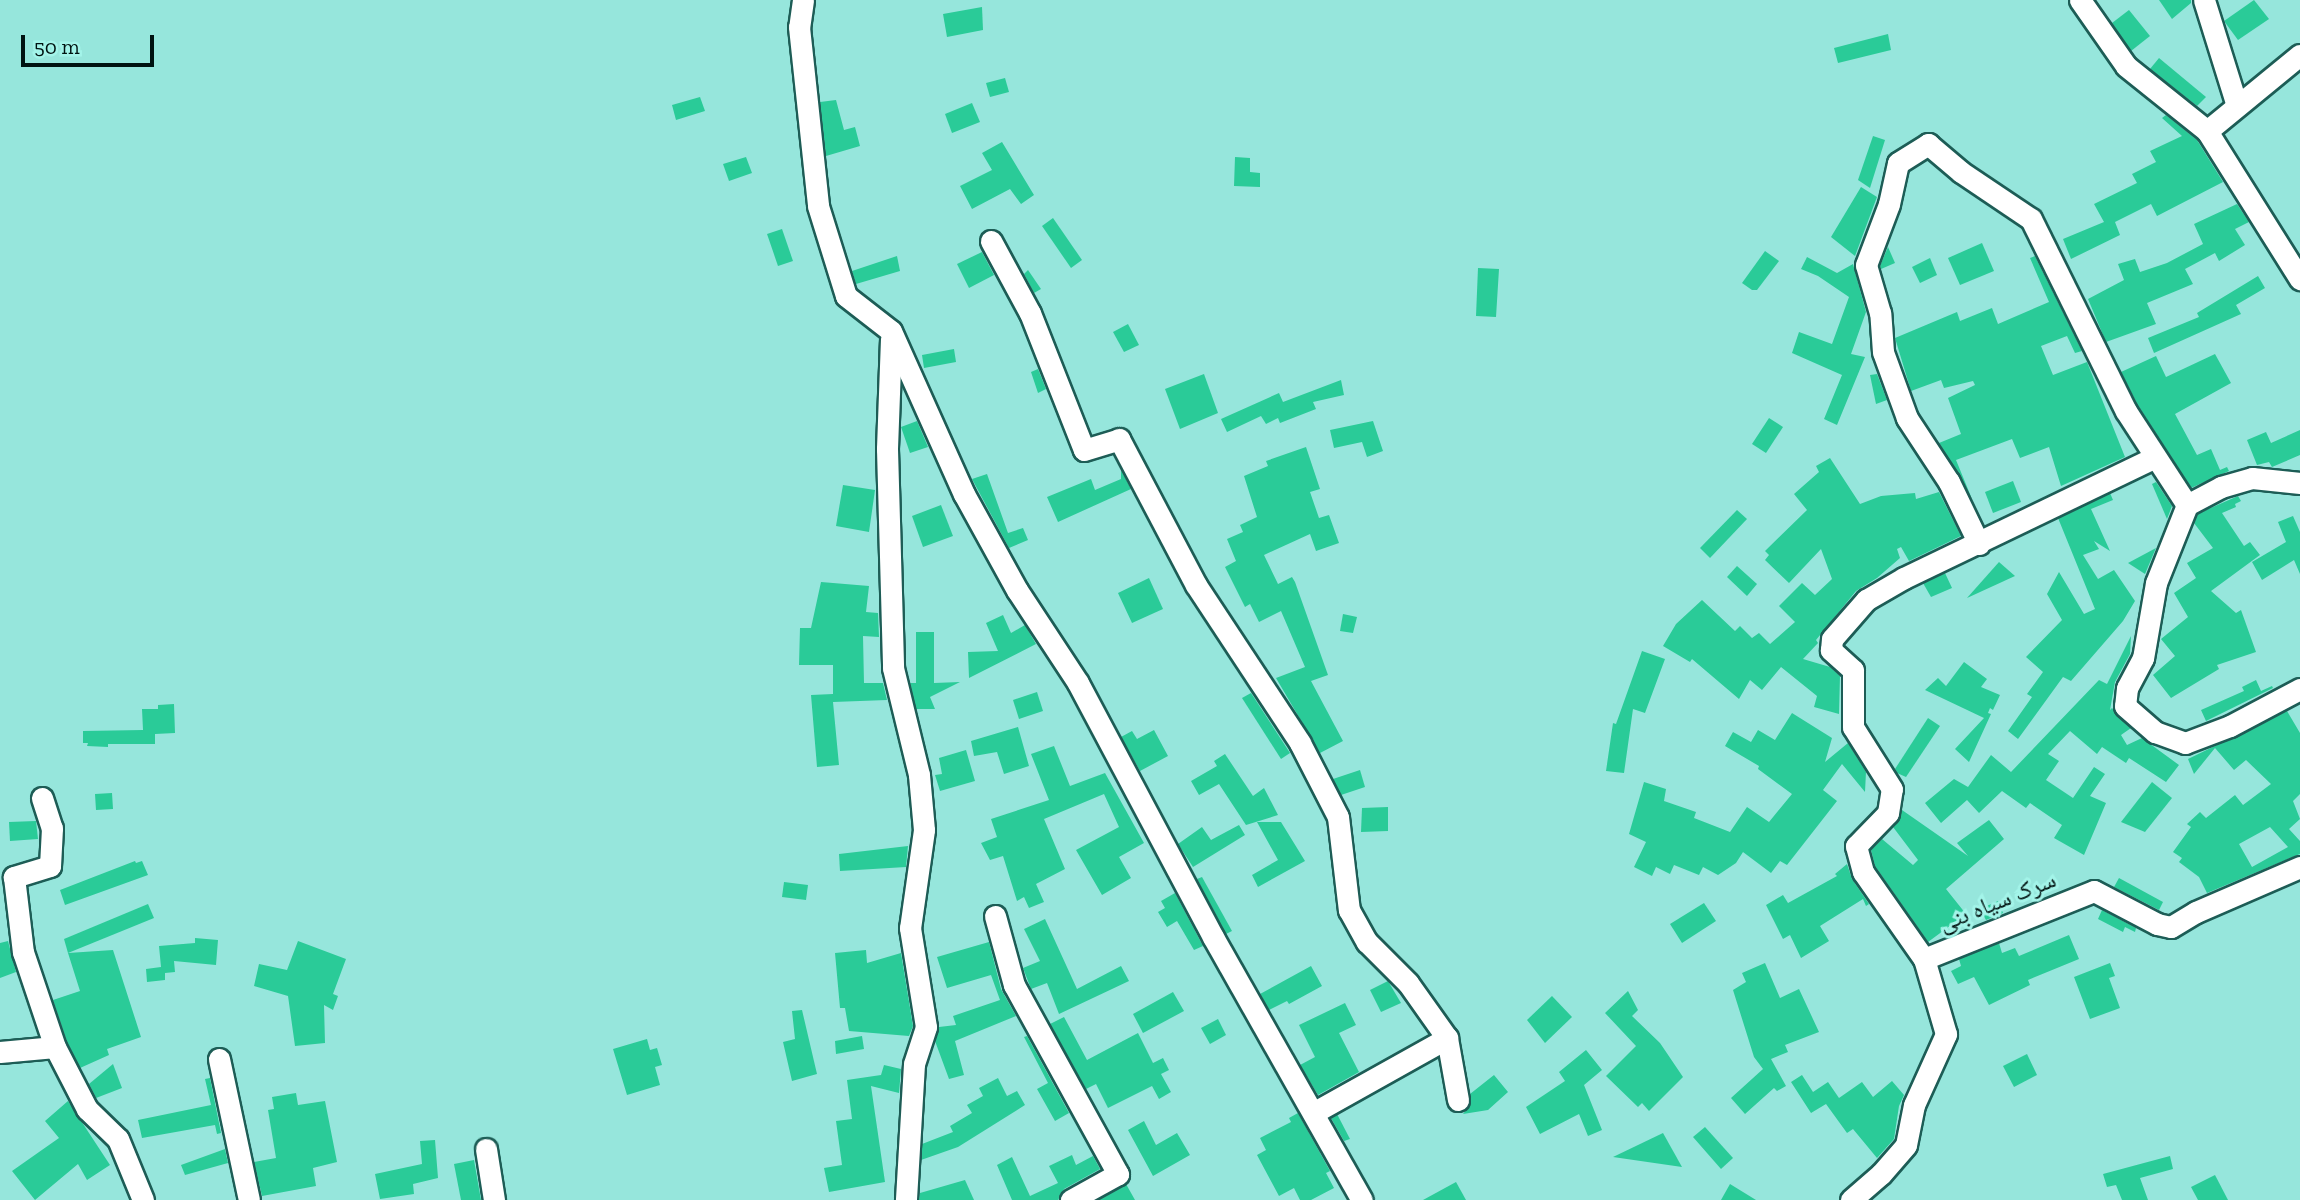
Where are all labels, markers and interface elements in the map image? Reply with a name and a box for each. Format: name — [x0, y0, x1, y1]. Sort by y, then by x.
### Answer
scale bar — [24, 21, 158, 65]
text: 50 m — [34, 34, 80, 59]
street label: سرک سیاه بنی — [1934, 864, 2060, 938]

